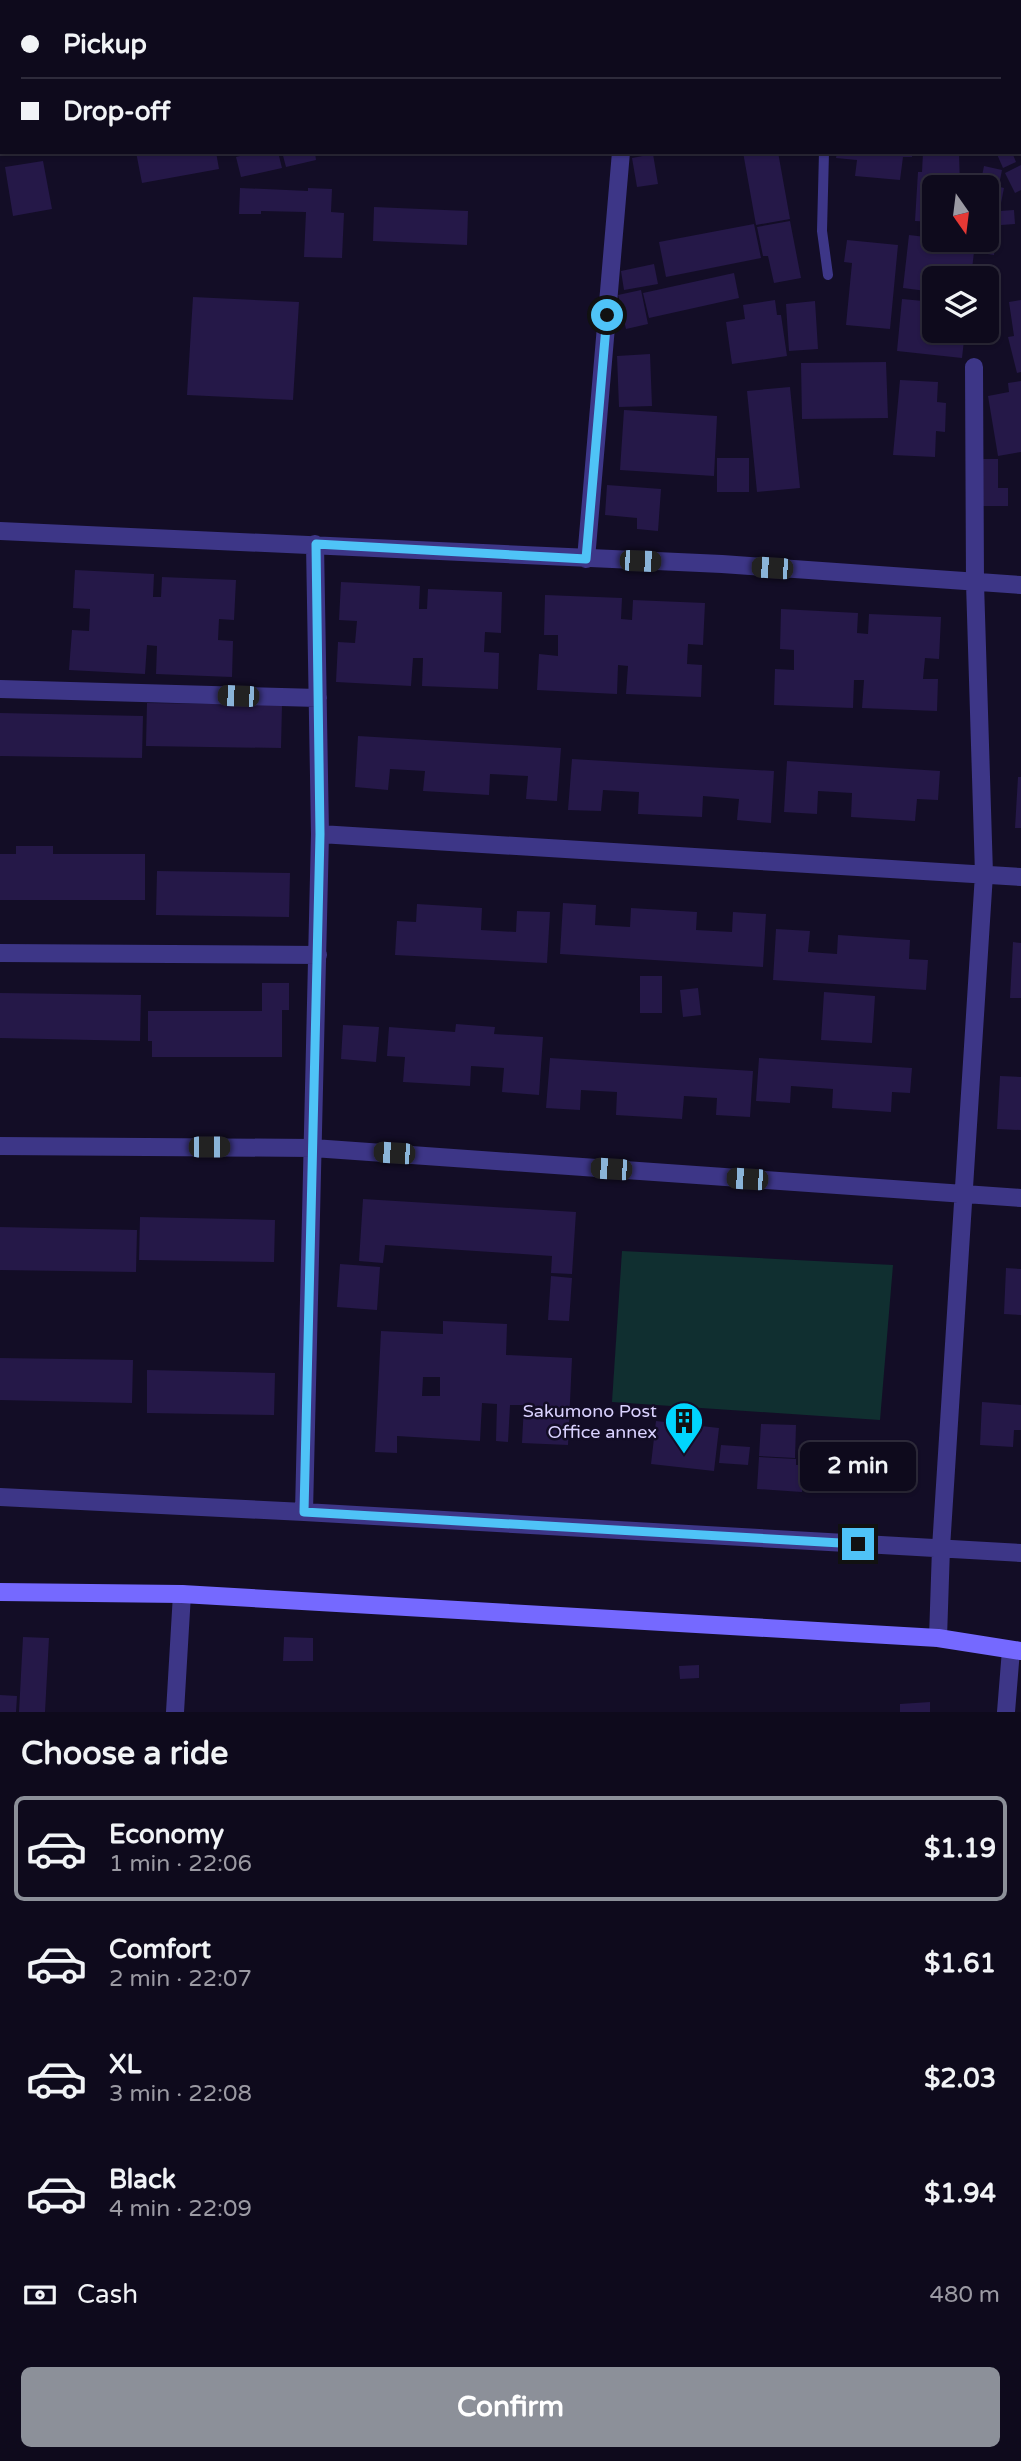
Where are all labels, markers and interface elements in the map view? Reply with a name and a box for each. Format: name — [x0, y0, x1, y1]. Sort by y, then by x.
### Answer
text: Pickup — [63, 29, 147, 60]
text: Drop-off — [63, 96, 170, 127]
north arrow — [922, 175, 999, 252]
map controls — [922, 175, 999, 343]
button: layers — [922, 266, 999, 343]
route start — [591, 299, 623, 331]
car — [619, 550, 662, 572]
car — [751, 556, 794, 580]
car — [217, 685, 260, 707]
car — [189, 1137, 231, 1158]
car — [373, 1141, 416, 1165]
car — [590, 1157, 633, 1181]
car — [726, 1167, 769, 1191]
place label: Sakumono Post Office annex — [523, 1400, 657, 1443]
building icon: Sakumono Post Office annex — [663, 1400, 705, 1455]
callout: 2 min — [800, 1442, 916, 1492]
text: 2 min — [827, 1452, 889, 1480]
route end — [842, 1528, 874, 1560]
text: Choose a ride — [21, 1735, 228, 1773]
icon: car — [25, 1817, 88, 1880]
text: Economy — [109, 1819, 224, 1850]
text: $1.19 — [924, 1833, 996, 1864]
text: 1 min · 22:06 — [109, 1850, 252, 1878]
icon: car — [25, 1932, 88, 1995]
text: Comfort — [109, 1934, 211, 1965]
text: $1.61 — [924, 1948, 996, 1979]
text: 2 min · 22:07 — [109, 1965, 252, 1993]
icon: car — [25, 2047, 88, 2110]
text: XL — [109, 2049, 141, 2080]
text: $2.03 — [924, 2063, 996, 2094]
text: 3 min · 22:08 — [109, 2080, 252, 2108]
icon: car — [25, 2162, 88, 2225]
text: Black — [109, 2164, 176, 2195]
text: $1.94 — [924, 2178, 996, 2209]
text: 4 min · 22:09 — [109, 2195, 252, 2223]
icon: cash — [21, 2276, 59, 2314]
text: Cash — [77, 2279, 138, 2310]
text: 480 m — [930, 2281, 1000, 2309]
button: Confirm — [21, 2367, 1000, 2447]

